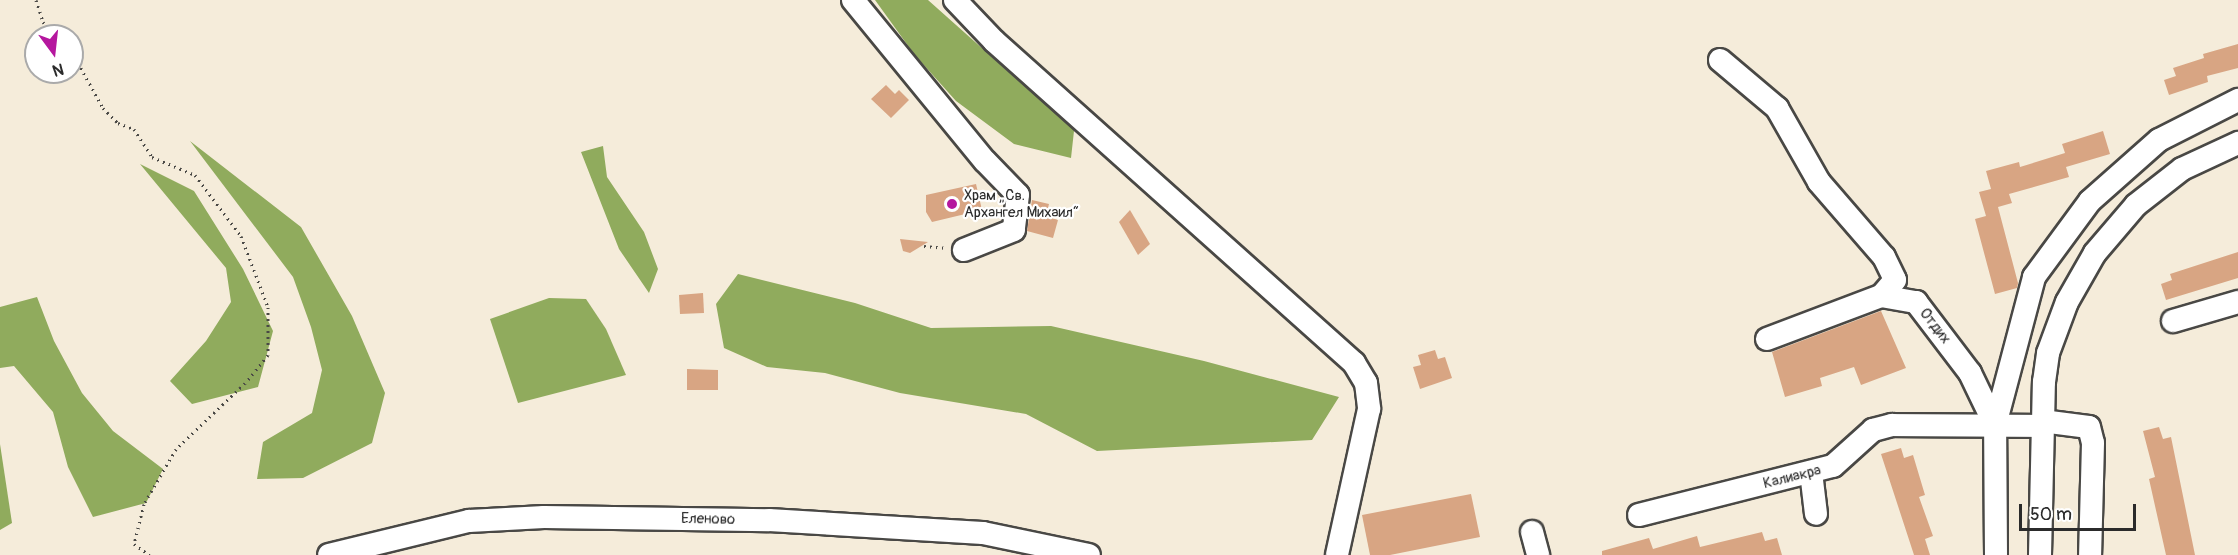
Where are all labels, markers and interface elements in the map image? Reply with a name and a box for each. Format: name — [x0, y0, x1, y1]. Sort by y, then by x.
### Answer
north arrow — [24, 24, 84, 84]
text: N — [50, 58, 66, 81]
place label: Храм „Св. Архангел Михаил“ — [964, 186, 1079, 221]
marker: Храм „Св. Архангел Михаил“ — [945, 197, 959, 211]
street label: Отдих — [1916, 305, 1954, 347]
street label: Калиакра — [1761, 461, 1823, 493]
scale bar — [2022, 492, 2139, 530]
text: 50 m — [2030, 503, 2072, 526]
street label: Еленово — [681, 510, 735, 528]

